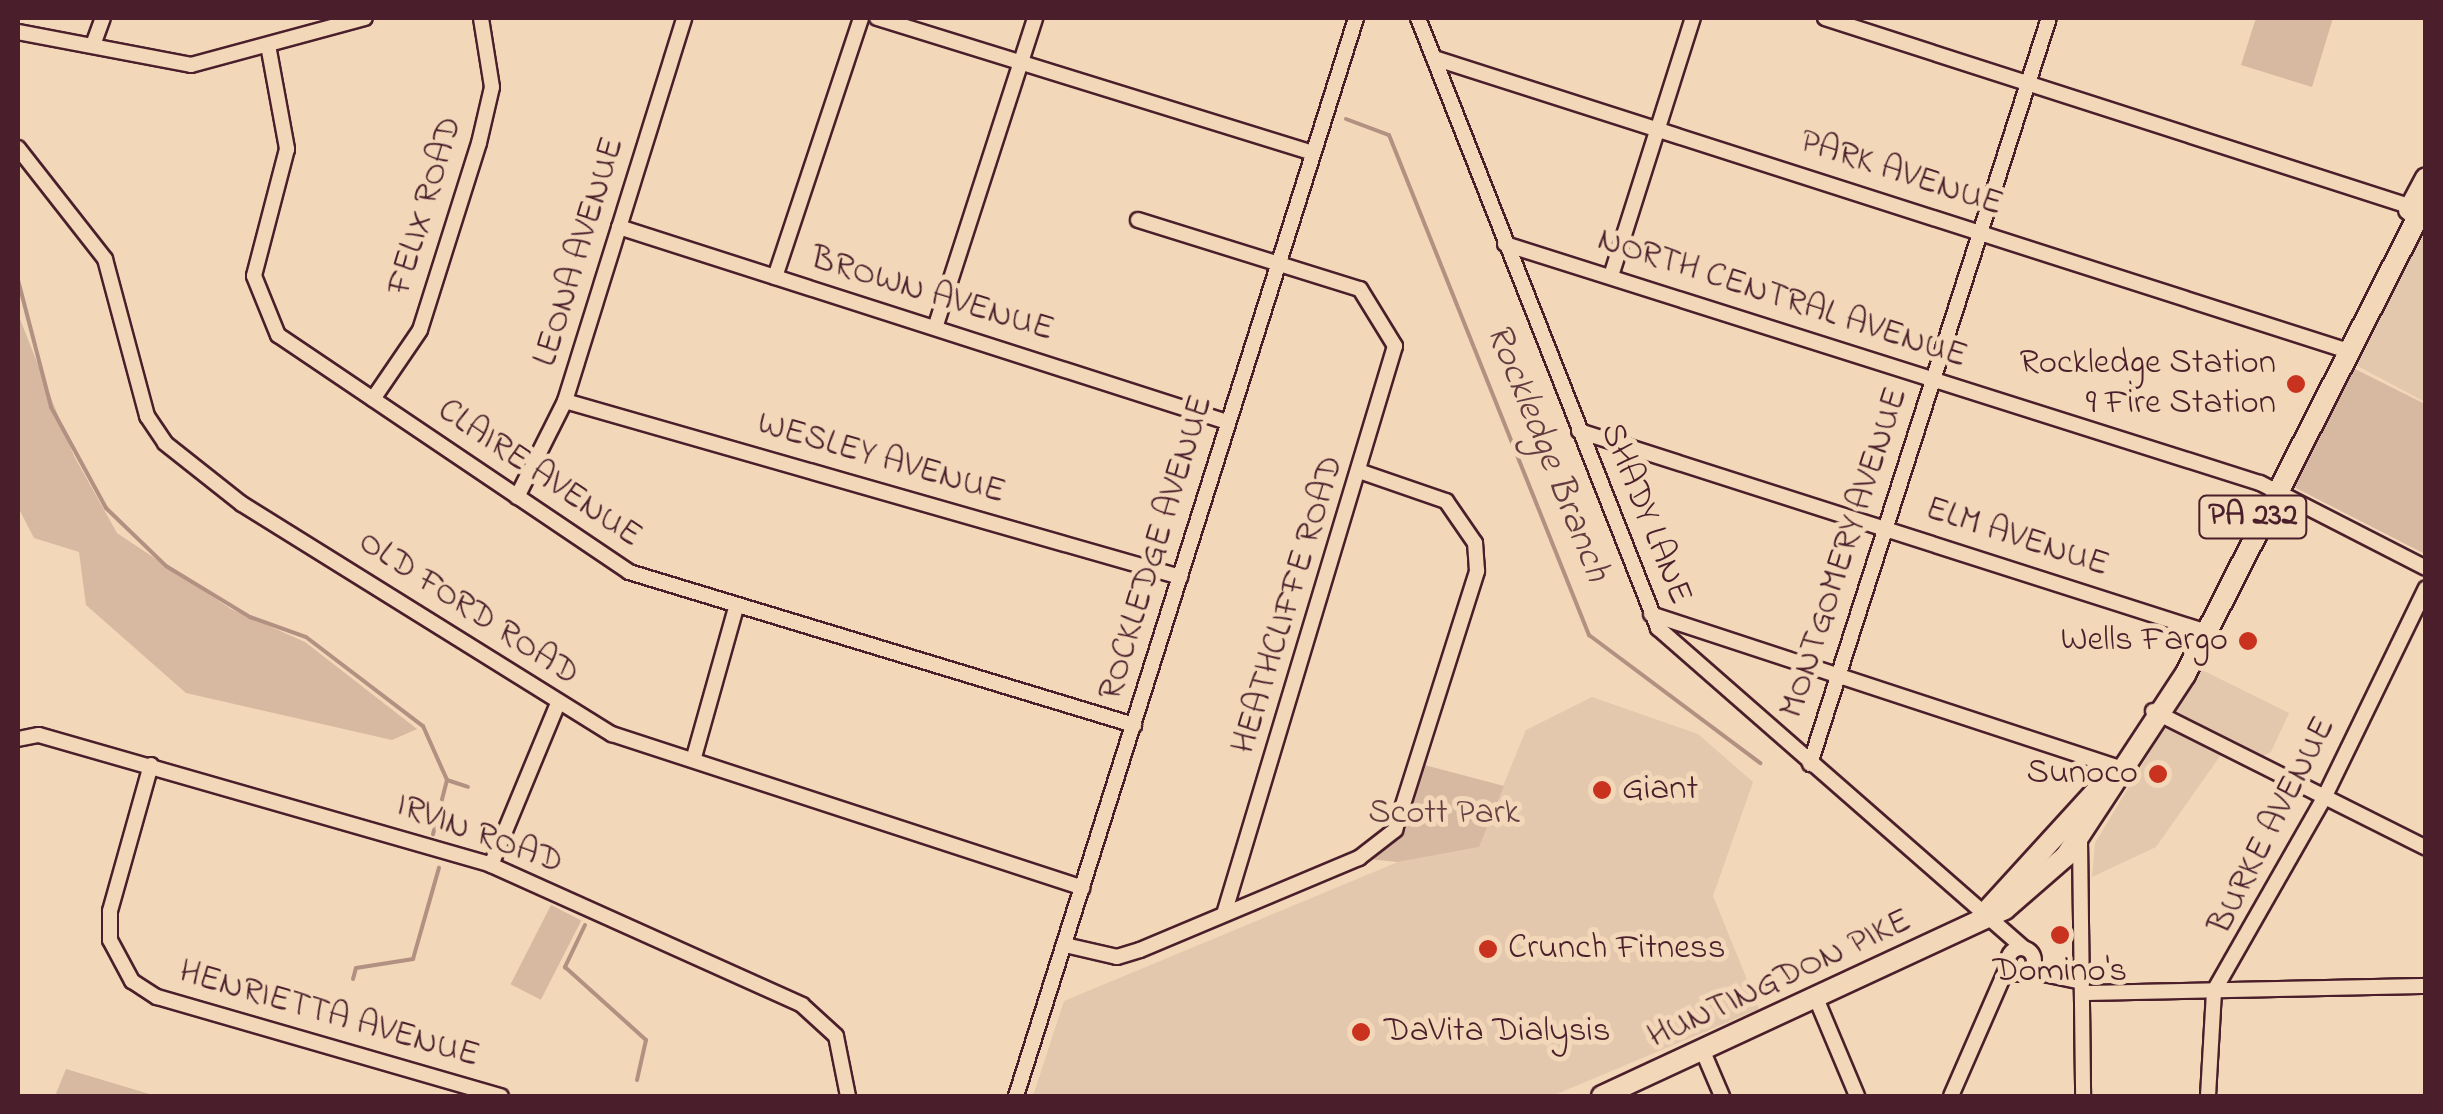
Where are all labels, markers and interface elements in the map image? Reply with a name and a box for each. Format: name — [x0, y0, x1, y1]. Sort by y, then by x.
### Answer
street label: FELIX ROAD — [379, 112, 473, 300]
street label: PARK AVENUE — [1794, 121, 2008, 227]
street label: LEONA AVENUE — [525, 132, 635, 372]
street label: NORTH CENTRAL AVENUE — [1592, 219, 1972, 379]
street label: BROWN AVENUE — [805, 238, 1059, 352]
water label: Rockledge Branch — [1474, 317, 1618, 589]
place label: Rockledge Station 9 Fire Station — [2020, 343, 2276, 425]
marker: Rockledge Station 9 Fire Station — [2285, 373, 2307, 395]
street label: MONTGOMERY AVENUE — [1772, 383, 1918, 723]
street label: CLAIRE AVENUE — [429, 390, 649, 558]
street label: ROCKLEDGE AVENUE — [1091, 390, 1223, 706]
street label: WESLEY AVENUE — [752, 404, 1010, 514]
street label: SHADY LANE — [1590, 417, 1700, 611]
street label: HEATHCLIFFE ROAD — [1224, 451, 1354, 759]
street label: ELM AVENUE — [1920, 489, 2114, 587]
road number: PA 232 — [2198, 490, 2308, 544]
street label: OLD FORD ROAD — [350, 522, 586, 696]
place label: Wells Fargo — [2060, 620, 2228, 662]
marker: Wells Fargo — [2237, 630, 2259, 652]
street label: BURKE AVENUE — [2200, 710, 2346, 942]
place label: Sunoco — [2026, 753, 2138, 795]
marker: Sunoco — [2147, 763, 2169, 785]
place label: Giant — [1622, 769, 1698, 811]
marker: Giant — [1591, 779, 1613, 801]
street label: IRVIN ROAD — [390, 785, 568, 885]
park label: Scott Park — [1368, 793, 1520, 835]
street label: HUNTINGDON PIKE — [1642, 901, 1918, 1059]
marker: Domino's — [2049, 924, 2071, 946]
place label: Crunch Fitness — [1508, 928, 1725, 970]
marker: Crunch Fitness — [1477, 938, 1499, 960]
place label: Domino's — [1993, 951, 2127, 993]
street label: HENRIETTA AVENUE — [174, 952, 484, 1078]
place label: DaVita Dialysis — [1384, 1011, 1611, 1053]
marker: DaVita Dialysis — [1348, 1019, 1374, 1045]

